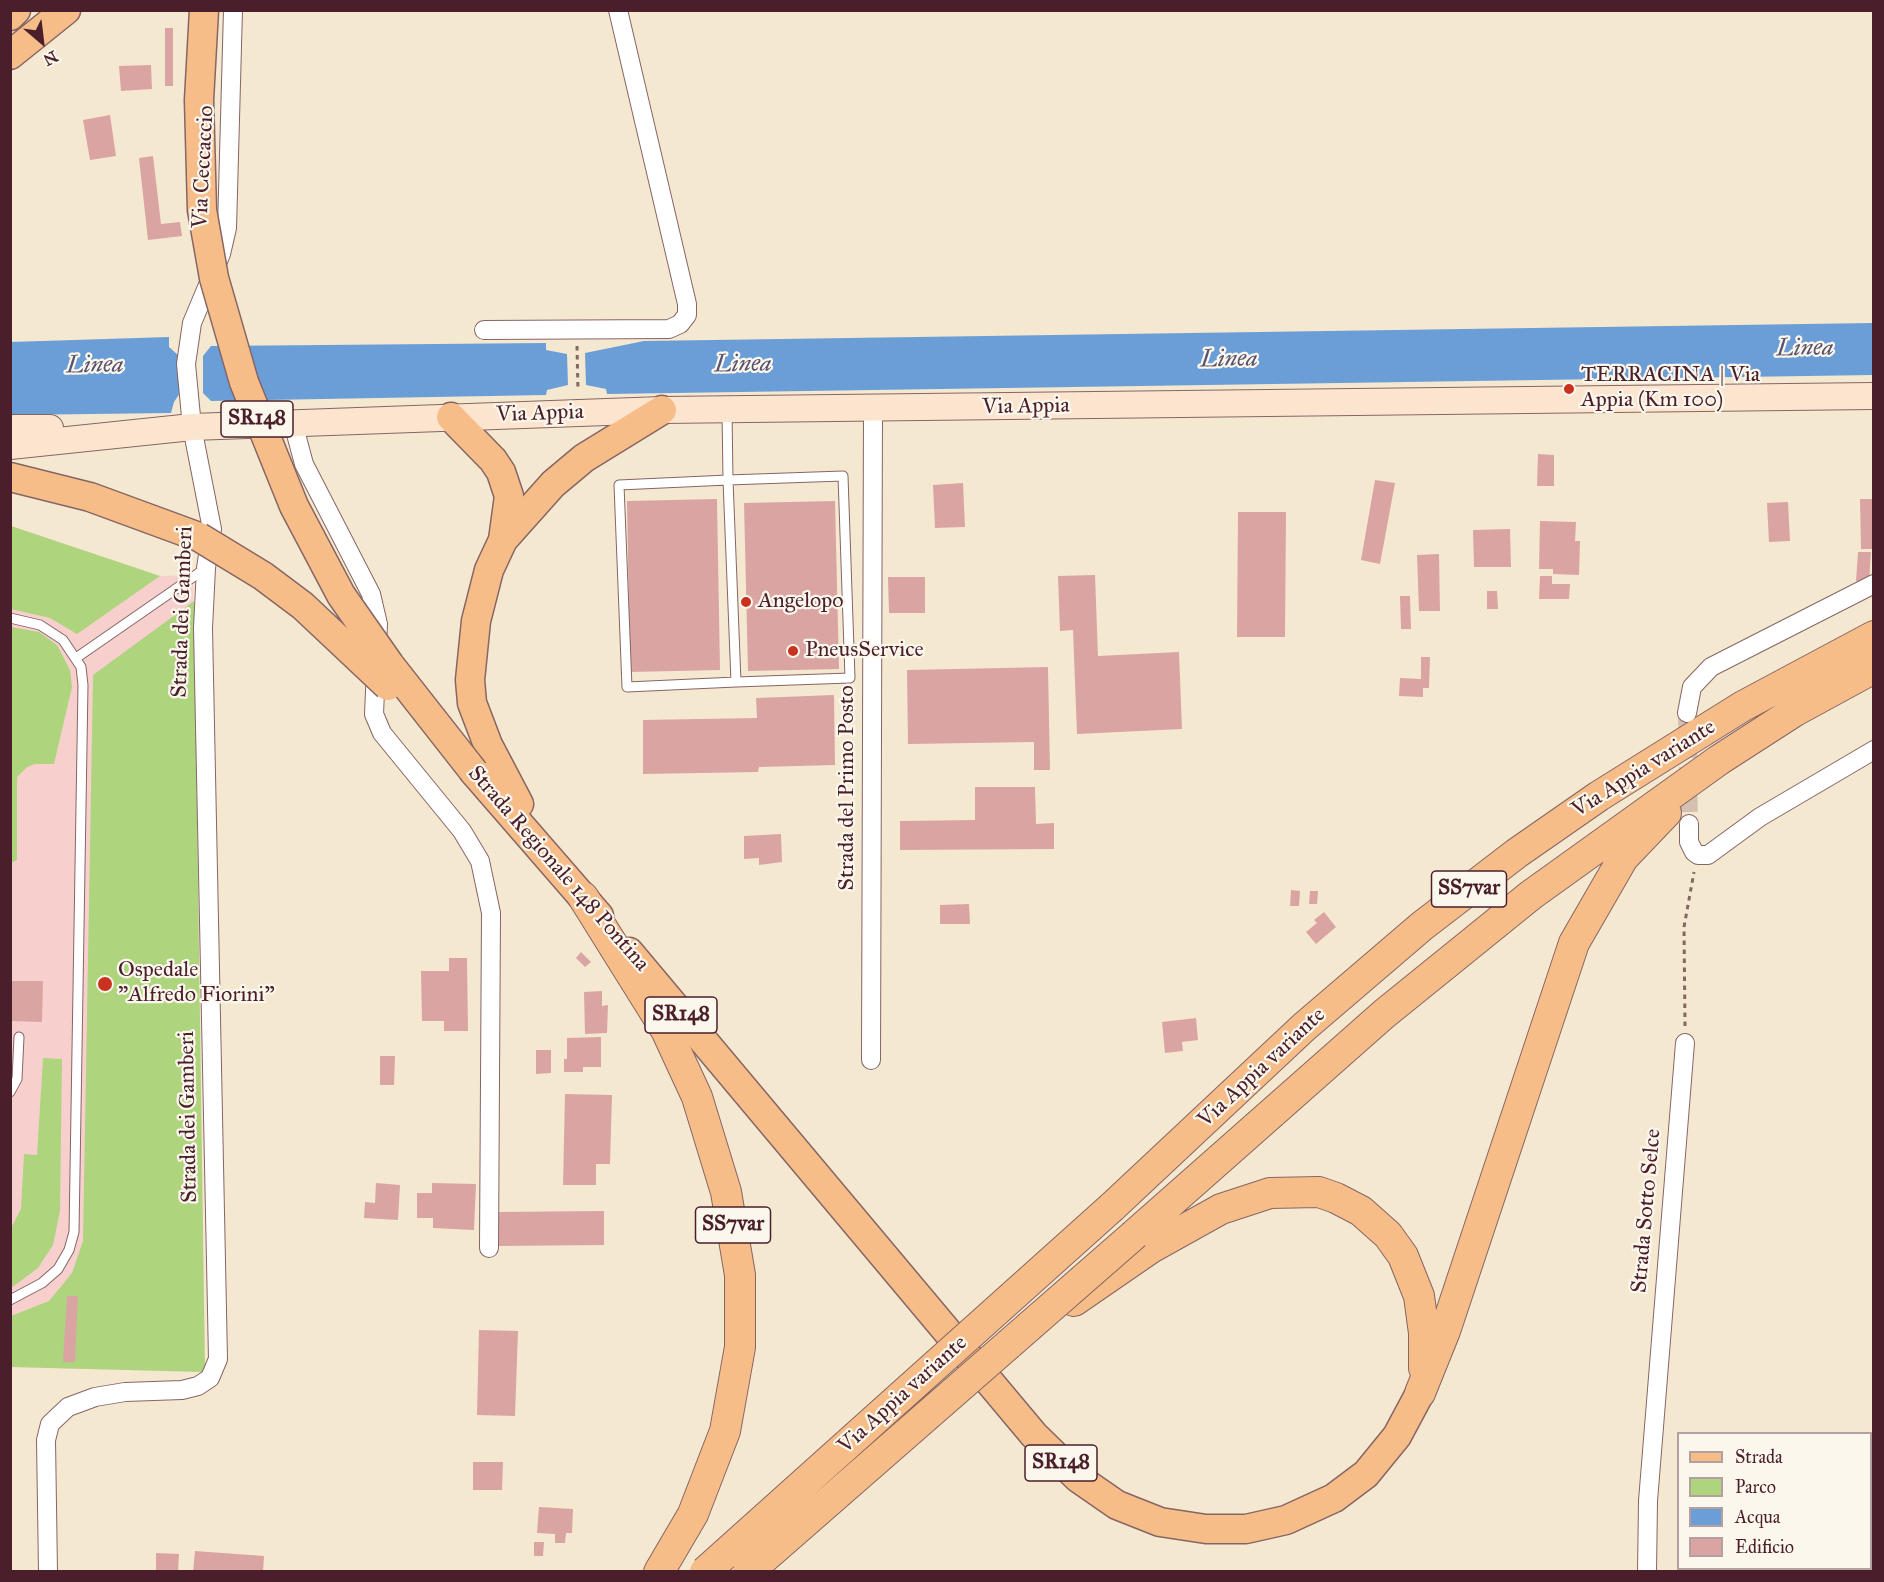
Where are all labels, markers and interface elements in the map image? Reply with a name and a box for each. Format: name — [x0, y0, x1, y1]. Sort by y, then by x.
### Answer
north arrow — [12, 12, 72, 72]
text: N — [40, 47, 61, 70]
street label: Via Ceccaccio — [188, 105, 220, 229]
water label: Linea — [1776, 334, 1834, 364]
water label: Linea — [1200, 345, 1258, 375]
water label: Linea — [714, 350, 772, 380]
water label: Linea — [66, 351, 124, 381]
place label: TERRACINA | Via Appia (Km 100) — [1581, 363, 1760, 414]
marker: TERRACINA | Via Appia (Km 100) — [1562, 382, 1576, 396]
street label: Via Appia — [982, 393, 1070, 421]
street label: Via Appia — [496, 399, 584, 429]
road number: SR148 — [221, 401, 293, 437]
street label: Strada dei Gamberi — [167, 526, 199, 698]
place label: Angelopo — [758, 589, 844, 615]
marker: Angelopo — [739, 595, 753, 609]
place label: PneusService — [805, 638, 924, 664]
marker: PneusService — [786, 644, 800, 658]
street label: Strada del Primo Posto — [835, 685, 861, 891]
street label: Via Appia variante — [1567, 714, 1721, 824]
street label: Strada Regionale 148 Pontina — [462, 761, 654, 977]
road number: SS7var — [1432, 871, 1506, 907]
place label: Ospedale "Alfredo Fiorini" — [118, 958, 275, 1010]
marker: Ospedale "Alfredo Fiorini" — [96, 975, 114, 993]
road number: SR148 — [645, 997, 717, 1033]
street label: Via Appia variante — [1193, 1002, 1331, 1134]
street label: Strada dei Gamberi — [174, 1031, 204, 1203]
street label: Strada Sotto Selce — [1627, 1128, 1667, 1294]
road number: SS7var — [696, 1207, 771, 1243]
street label: Via Appia variante — [833, 1330, 973, 1460]
legend — [1677, 1432, 1872, 1570]
road number: SR148 — [1025, 1445, 1097, 1481]
text: Strada — [1735, 1446, 1783, 1468]
text: Parco — [1735, 1476, 1776, 1498]
text: Acqua — [1735, 1506, 1780, 1528]
text: Edificio — [1735, 1536, 1794, 1558]

